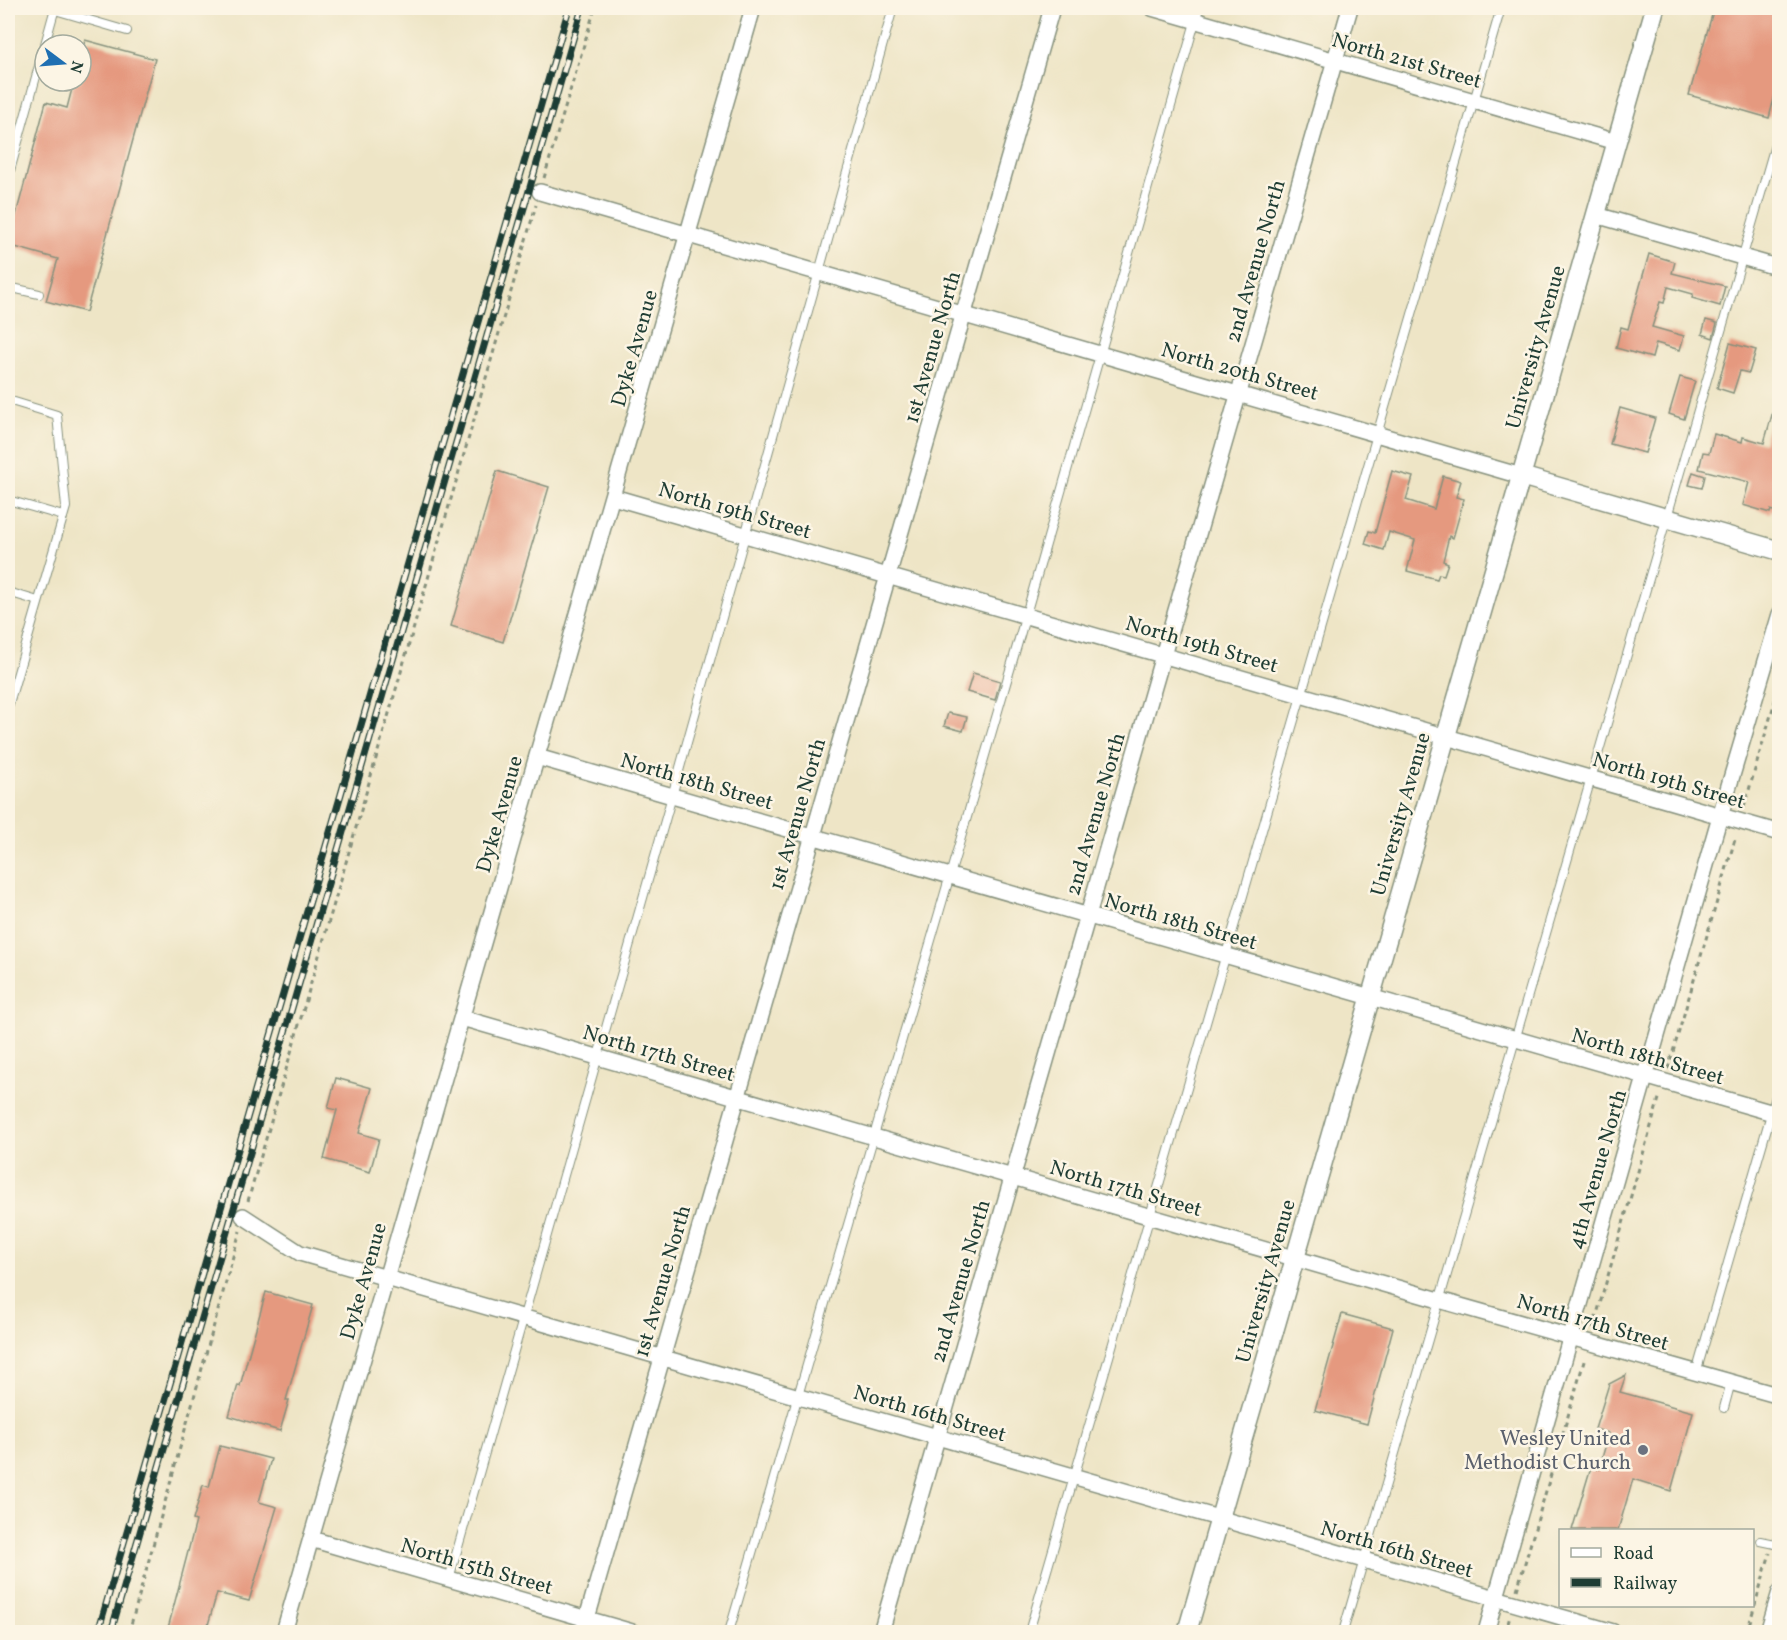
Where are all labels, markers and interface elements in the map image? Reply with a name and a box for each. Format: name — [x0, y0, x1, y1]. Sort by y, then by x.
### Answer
street label: North 21st Street — [1328, 26, 1485, 97]
north arrow — [33, 33, 93, 93]
text: N — [63, 58, 88, 76]
street label: 2nd Avenue North — [1219, 177, 1294, 346]
street label: University Avenue — [1499, 262, 1574, 433]
street label: 1st Avenue North — [898, 268, 969, 427]
street label: Dyke Avenue — [605, 286, 666, 410]
street label: North 20th Street — [1158, 336, 1322, 409]
street label: North 19th Street — [655, 476, 814, 547]
street label: North 19th Street — [1122, 610, 1281, 681]
street label: University Avenue — [1364, 729, 1439, 900]
street label: 2nd Avenue North — [1059, 730, 1134, 899]
street label: 1st Avenue North — [763, 735, 834, 894]
street label: North 19th Street — [1589, 746, 1748, 817]
street label: North 18th Street — [617, 747, 776, 818]
street label: Dyke Avenue — [470, 752, 531, 876]
street label: North 18th Street — [1101, 887, 1260, 958]
street label: North 17th Street — [579, 1019, 738, 1090]
street label: North 18th Street — [1568, 1022, 1727, 1093]
street label: 4th Avenue North — [1562, 1086, 1635, 1253]
street label: North 17th Street — [1046, 1154, 1205, 1225]
street label: University Avenue — [1229, 1196, 1304, 1367]
street label: 2nd Avenue North — [924, 1197, 999, 1366]
street label: 1st Avenue North — [628, 1202, 699, 1361]
street label: Dyke Avenue — [334, 1219, 395, 1343]
street label: North 17th Street — [1513, 1288, 1672, 1359]
street label: North 16th Street — [850, 1379, 1009, 1450]
place label: Wesley United Methodist Church — [1464, 1425, 1631, 1478]
marker: Wesley United Methodist Church — [1636, 1443, 1650, 1457]
street label: North 16th Street — [1317, 1515, 1476, 1586]
legend — [1559, 1529, 1754, 1607]
street label: North 15th Street — [397, 1532, 556, 1603]
text: Road — [1613, 1542, 1654, 1567]
text: Railway — [1613, 1572, 1677, 1597]

